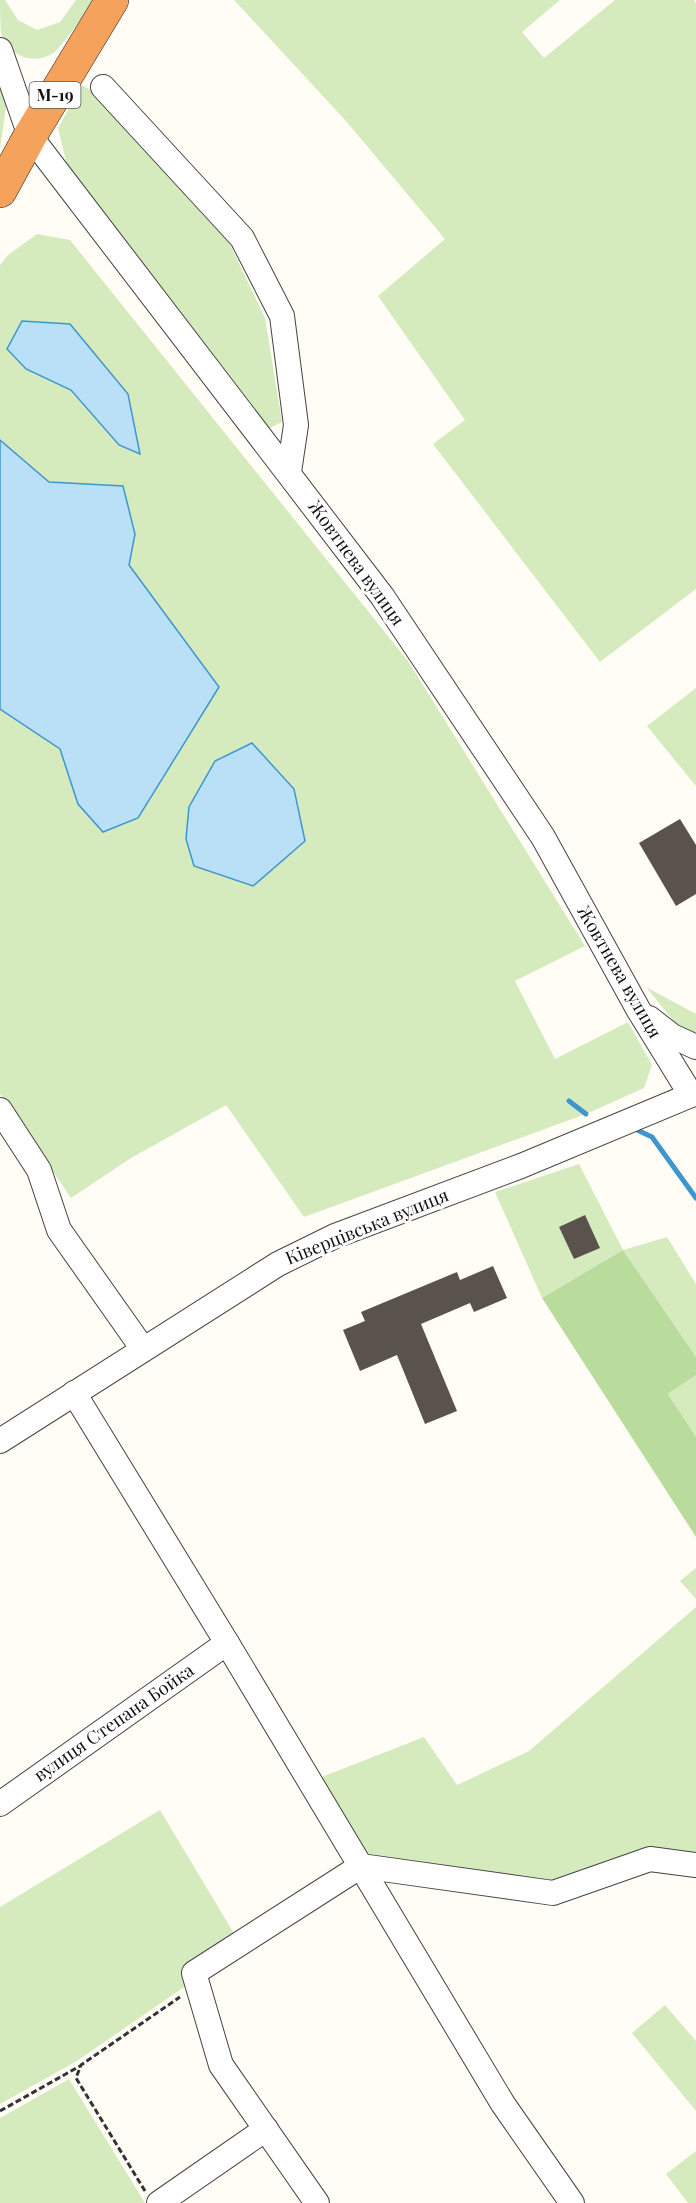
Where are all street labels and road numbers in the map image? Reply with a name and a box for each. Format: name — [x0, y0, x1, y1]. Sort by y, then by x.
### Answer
road number: М-19 — [29, 82, 80, 108]
street label: Жовтнева вулиця — [303, 495, 411, 630]
street label: Жовтнева вулиця — [572, 901, 668, 1042]
street label: Ківерцівська вулиця — [282, 1182, 452, 1270]
street label: вулиця Степана Бойка — [29, 1658, 198, 1787]

